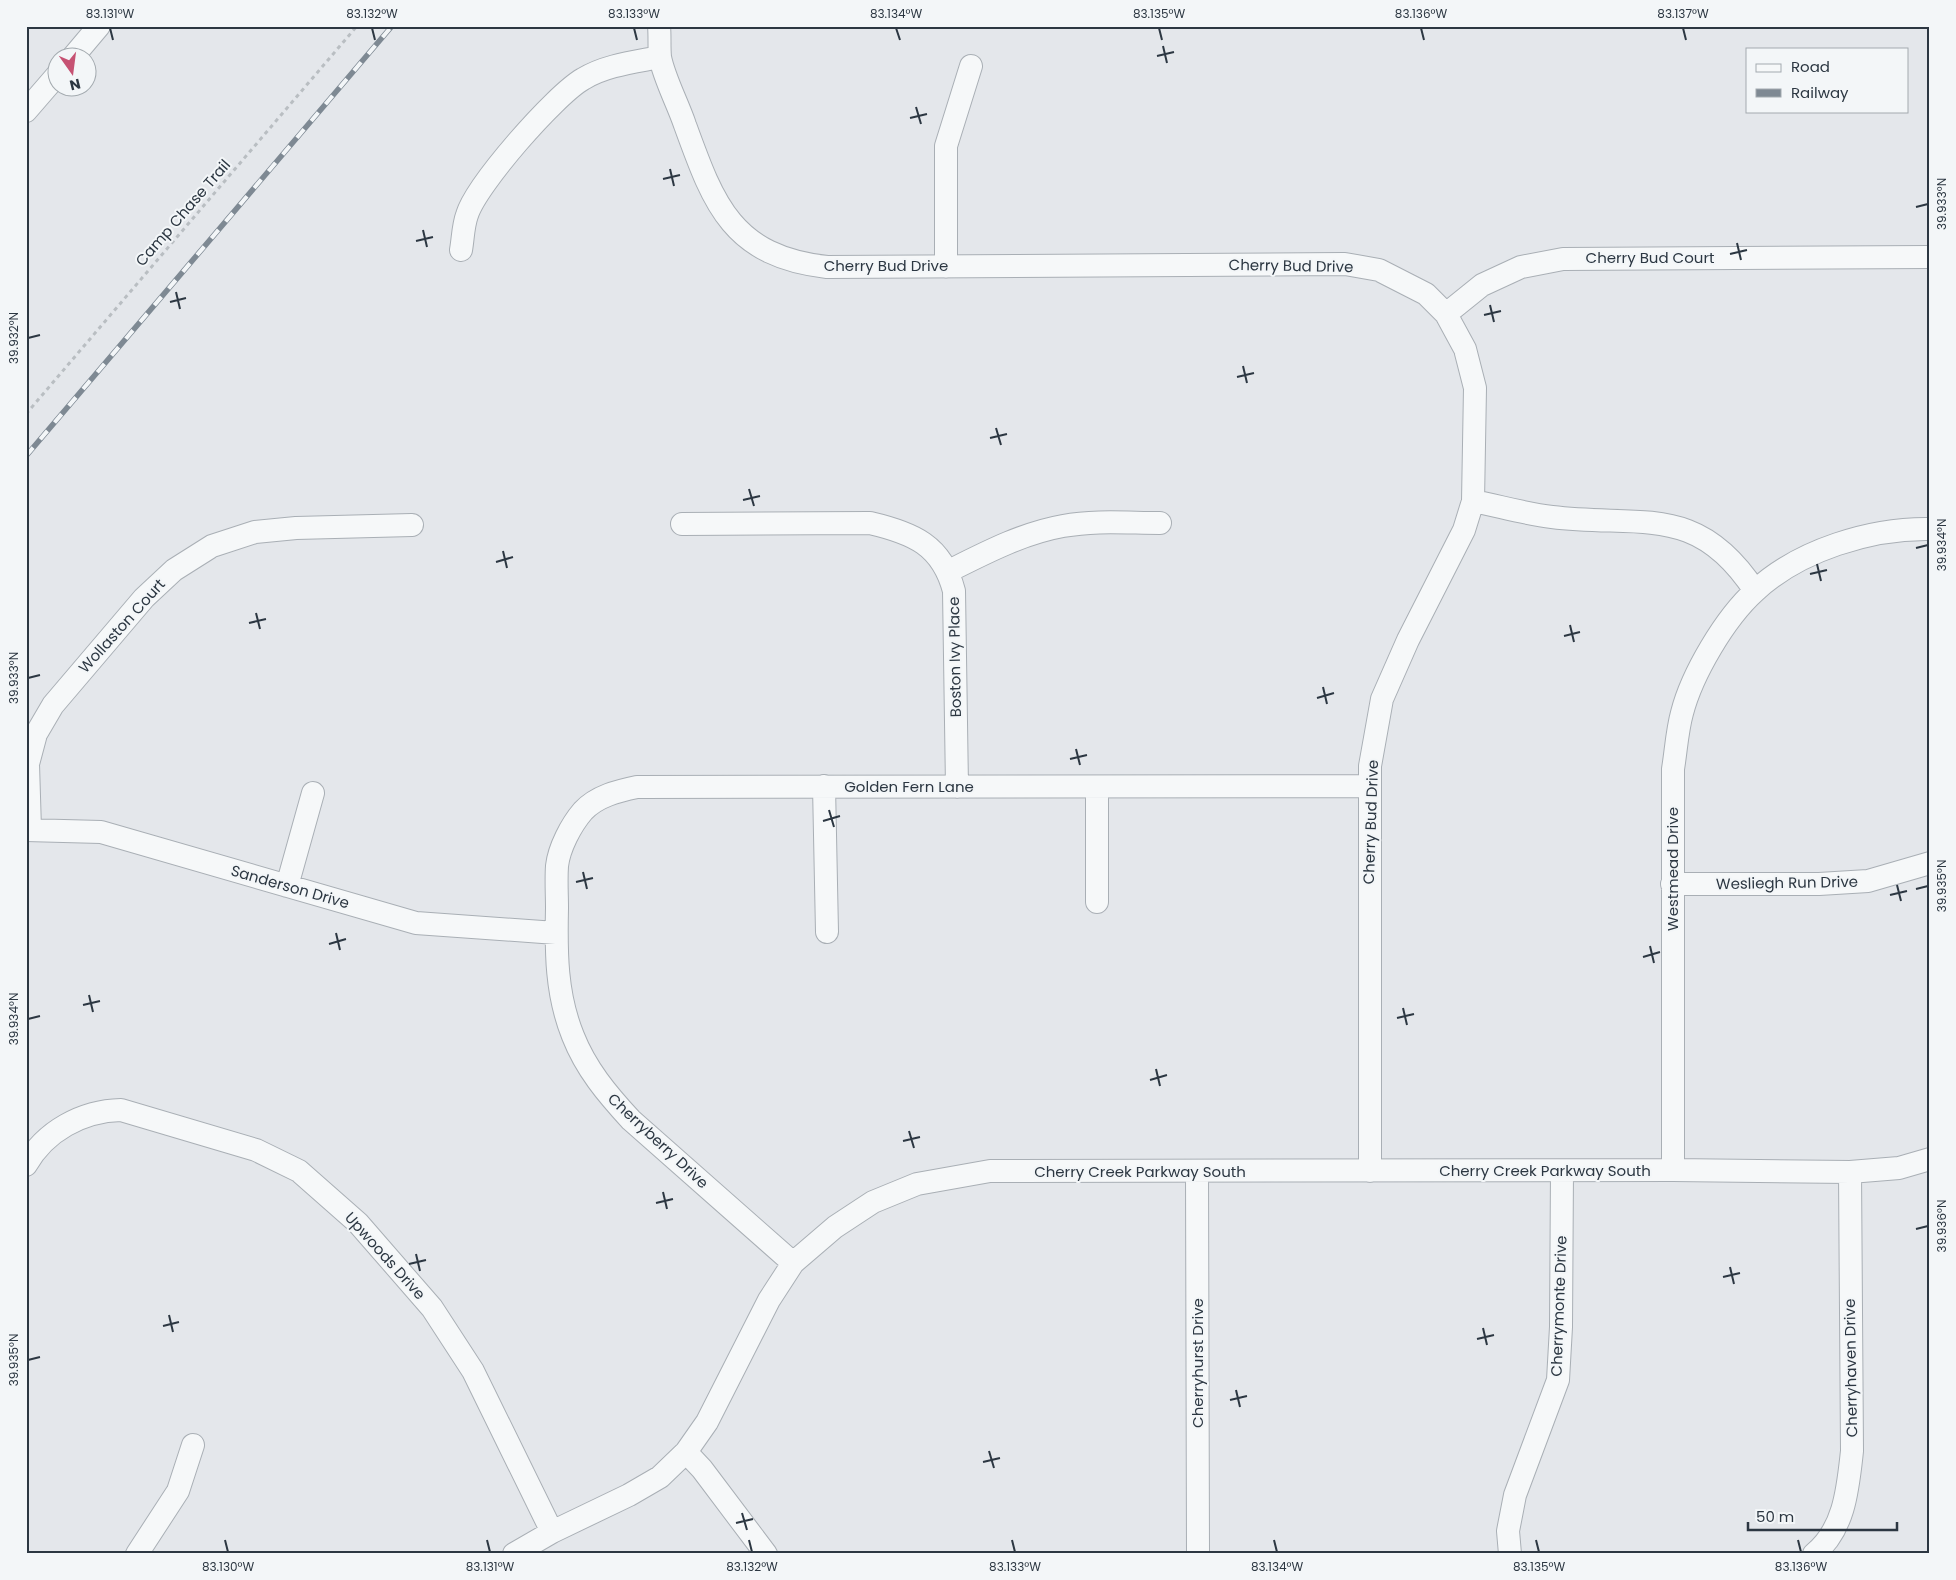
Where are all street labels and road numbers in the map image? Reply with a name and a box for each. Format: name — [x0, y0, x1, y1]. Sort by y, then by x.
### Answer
street label: Camp Chase Trail — [130, 155, 235, 271]
street label: Cherry Bud Court — [1586, 247, 1714, 268]
street label: Cherry Bud Drive — [1228, 254, 1354, 277]
street label: Cherry Bud Drive — [824, 255, 948, 276]
street label: Wollaston Court — [74, 574, 170, 677]
street label: Boston Ivy Place — [943, 596, 966, 718]
street label: Cherry Bud Drive — [1358, 759, 1383, 885]
street label: Golden Fern Lane — [844, 776, 974, 797]
street label: Westmead Drive — [1662, 807, 1683, 931]
street label: Sanderson Drive — [228, 860, 352, 913]
street label: Wesliegh Run Drive — [1716, 871, 1858, 894]
street label: Cherryberry Drive — [603, 1088, 713, 1193]
street label: Cherry Creek Parkway South — [1439, 1160, 1651, 1181]
street label: Cherry Creek Parkway South — [1034, 1161, 1246, 1182]
street label: Upwoods Drive — [340, 1207, 430, 1304]
street label: Cherrymonte Drive — [1546, 1235, 1571, 1377]
street label: Cherryhurst Drive — [1187, 1298, 1208, 1428]
street label: Cherryhaven Drive — [1839, 1298, 1862, 1438]

